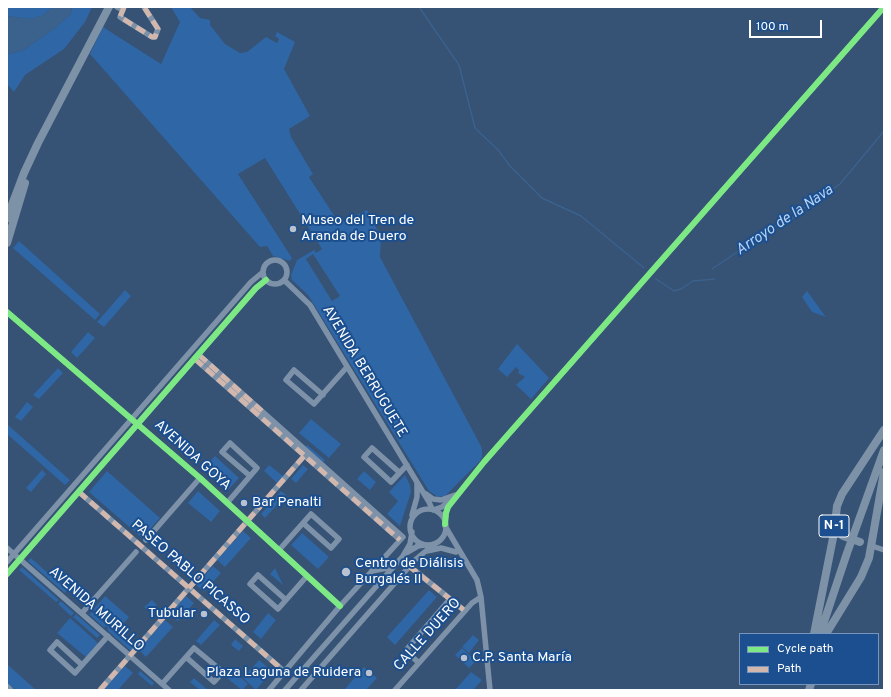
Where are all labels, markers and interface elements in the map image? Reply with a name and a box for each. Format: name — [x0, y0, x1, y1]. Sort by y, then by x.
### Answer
scale bar — [751, 12, 824, 38]
text: 100 m — [756, 19, 789, 35]
water label: Arroyo de la Nava — [733, 182, 837, 260]
place label: Museo del Tren de Aranda de Duero — [301, 213, 414, 246]
marker: Museo del Tren de Aranda de Duero — [288, 224, 298, 234]
street label: AVENIDA BERRUGUETE — [318, 303, 410, 441]
street label: AVENIDA GOYA — [150, 417, 234, 495]
place label: Bar Penalti — [252, 495, 322, 511]
marker: Bar Penalti — [239, 498, 249, 508]
road number: N-1 — [819, 515, 849, 537]
street label: PASEO PABLO PICASSO — [127, 517, 253, 629]
place label: Centro de Diálisis Burgalés II — [355, 556, 463, 588]
street label: AVENIDA MURILLO — [45, 564, 147, 656]
marker: Centro de Diálisis Burgalés II — [340, 566, 352, 578]
street label: CALLE DUERO — [391, 595, 465, 675]
place label: Tubular — [148, 606, 196, 622]
marker: Tubular — [199, 609, 209, 619]
legend — [739, 633, 879, 685]
text: Cycle path — [777, 641, 834, 657]
place label: C.P. Santa María — [472, 650, 572, 666]
marker: C.P. Santa María — [459, 653, 469, 663]
text: Path — [777, 661, 802, 677]
place label: Plaza Laguna de Ruidera — [206, 665, 361, 681]
marker: Plaza Laguna de Ruidera — [364, 668, 374, 678]

